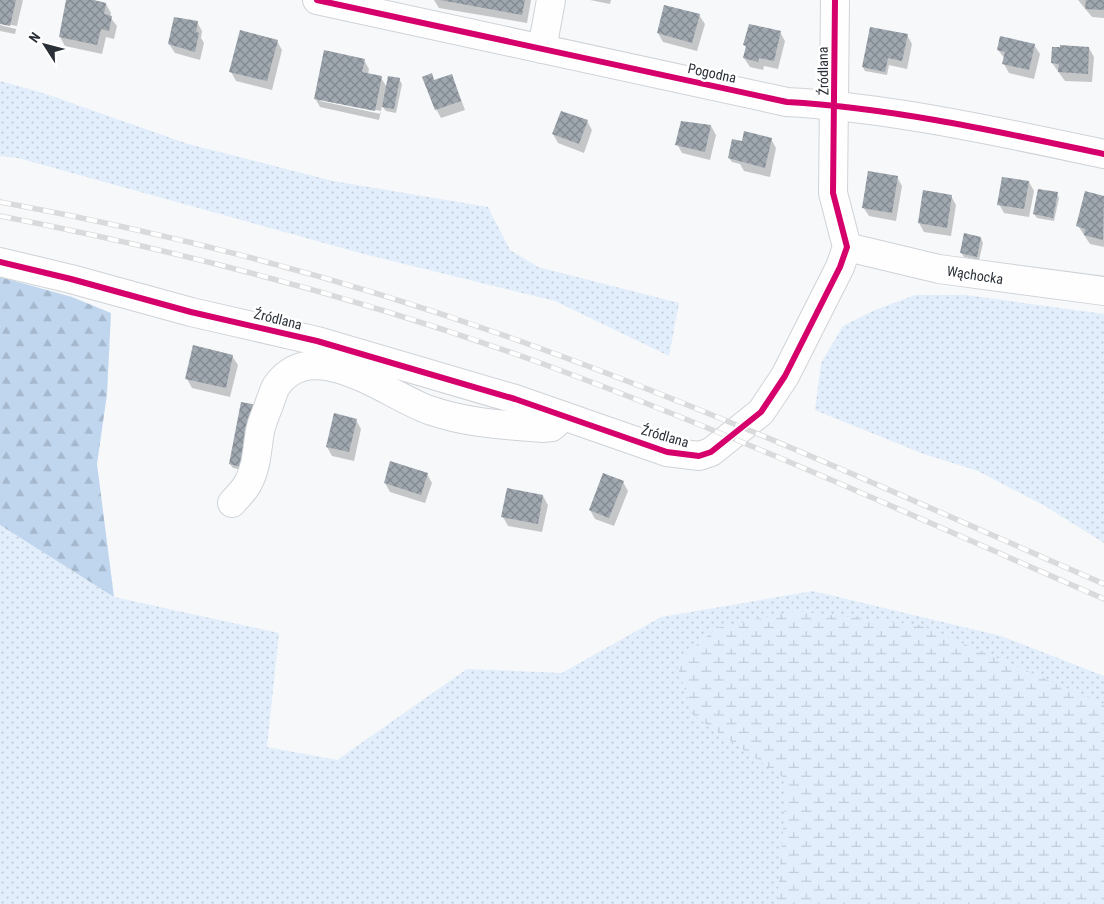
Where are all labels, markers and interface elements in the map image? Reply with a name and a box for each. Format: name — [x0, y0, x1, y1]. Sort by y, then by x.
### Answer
north arrow — [20, 20, 70, 70]
text: N — [25, 29, 43, 46]
street label: Źródlana — [814, 46, 831, 96]
street label: Pogodna — [686, 60, 738, 86]
street label: Wąchocka — [946, 263, 1004, 287]
street label: Źródlana — [252, 304, 304, 333]
street label: Źródlana — [639, 421, 691, 450]

